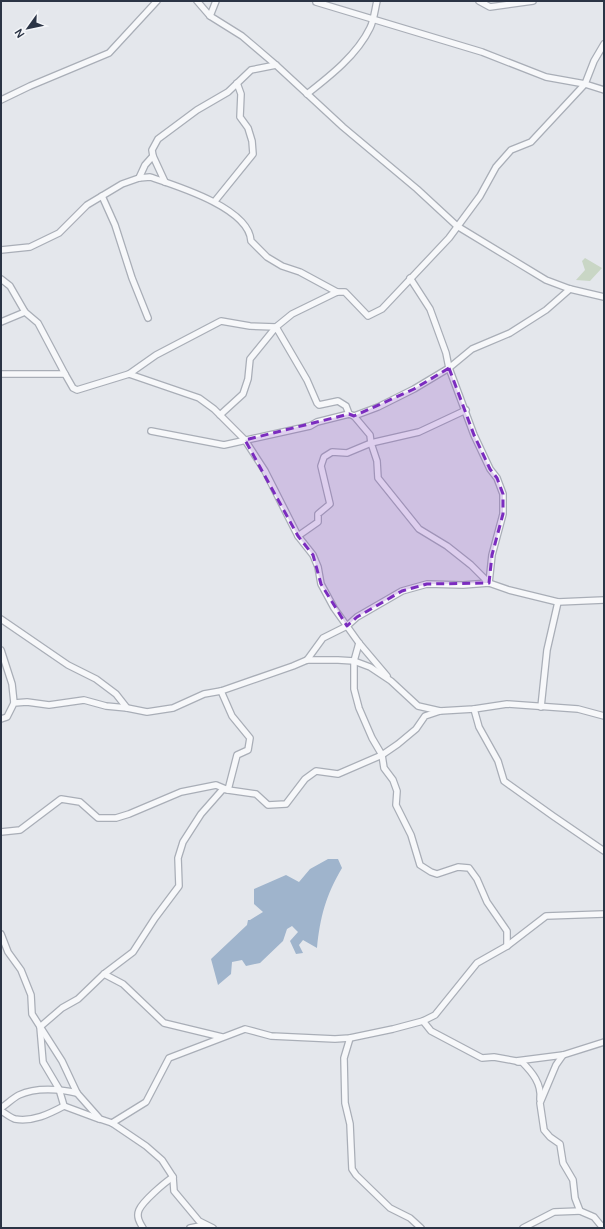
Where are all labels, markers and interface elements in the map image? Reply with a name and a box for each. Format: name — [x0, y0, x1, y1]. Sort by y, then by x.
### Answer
north arrow — [8, 8, 48, 48]
text: N — [11, 26, 28, 41]

